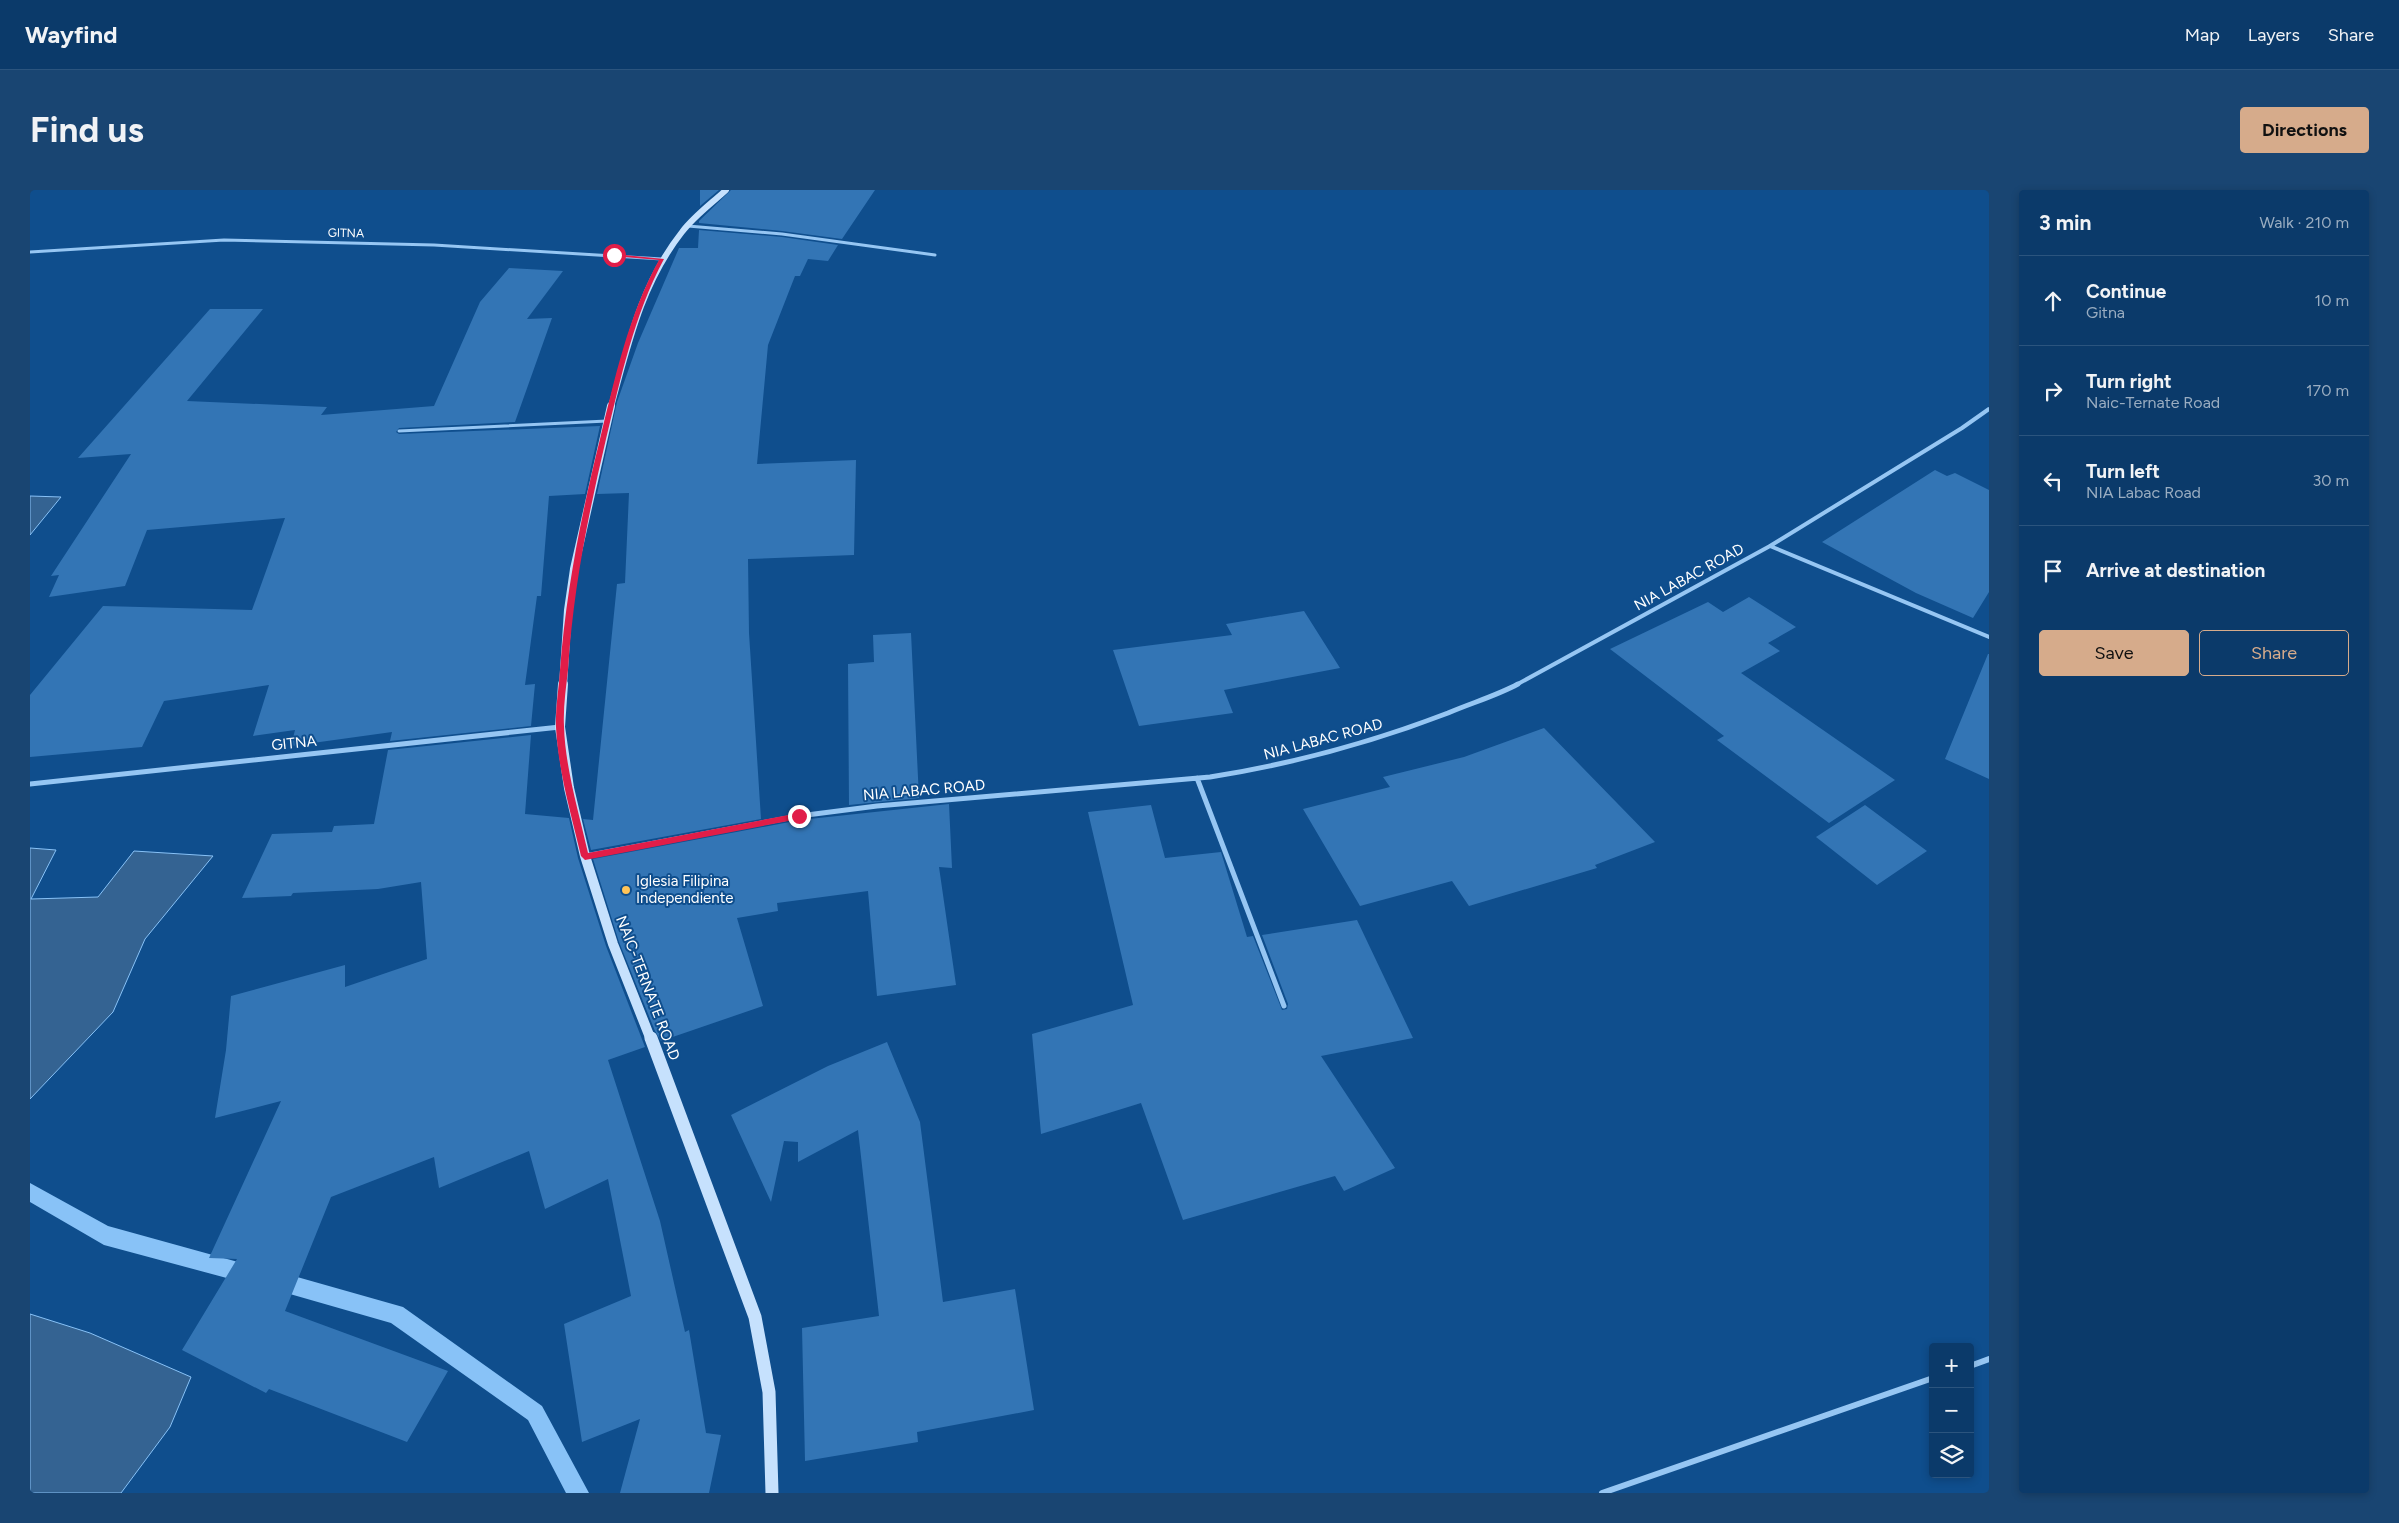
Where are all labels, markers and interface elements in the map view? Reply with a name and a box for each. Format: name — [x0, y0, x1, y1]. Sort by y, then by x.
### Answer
text: Wayfind — [25, 20, 118, 49]
text: Map — [2185, 24, 2220, 46]
text: Layers — [2248, 24, 2300, 46]
text: Share — [2328, 24, 2374, 46]
button: Directions — [2240, 107, 2369, 153]
text: Find us — [30, 109, 144, 151]
text: 3 min — [2039, 210, 2091, 235]
text: Walk · 210 m — [2260, 213, 2349, 232]
street label: GITNA — [328, 226, 364, 240]
route start — [603, 244, 626, 267]
text: Continue — [2086, 280, 2166, 303]
icon: ahead — [2039, 287, 2067, 315]
text: 10 m — [2315, 291, 2349, 310]
text: Gitna — [2086, 303, 2125, 322]
text: Turn right — [2086, 370, 2172, 393]
icon: right — [2039, 377, 2067, 405]
text: 170 m — [2306, 381, 2349, 400]
text: Naic-Ternate Road — [2086, 393, 2220, 412]
text: Turn left — [2086, 460, 2160, 483]
icon: left — [2039, 467, 2067, 495]
text: 30 m — [2312, 471, 2349, 490]
text: NIA Labac Road — [2086, 483, 2201, 502]
street label: NIA LABAC ROAD — [1631, 539, 1747, 615]
icon: arrive — [2039, 557, 2067, 585]
text: Arrive at destination — [2086, 559, 2265, 582]
button: Save — [2039, 630, 2189, 676]
button: Share — [2199, 630, 2349, 676]
street label: NIA LABAC ROAD — [1262, 714, 1384, 764]
street label: GITNA — [271, 732, 317, 754]
street label: NIA LABAC ROAD — [862, 776, 986, 804]
route end — [788, 805, 811, 828]
place label: Iglesia Filipina Independiente — [636, 872, 734, 907]
marker: Iglesia Filipina Independiente — [620, 884, 632, 896]
street label: NAIC-TERNATE ROAD — [612, 913, 684, 1063]
map controls — [1929, 1343, 1974, 1478]
button: + — [1929, 1343, 1974, 1388]
button: − — [1929, 1388, 1974, 1433]
button: layers — [1929, 1433, 1974, 1478]

